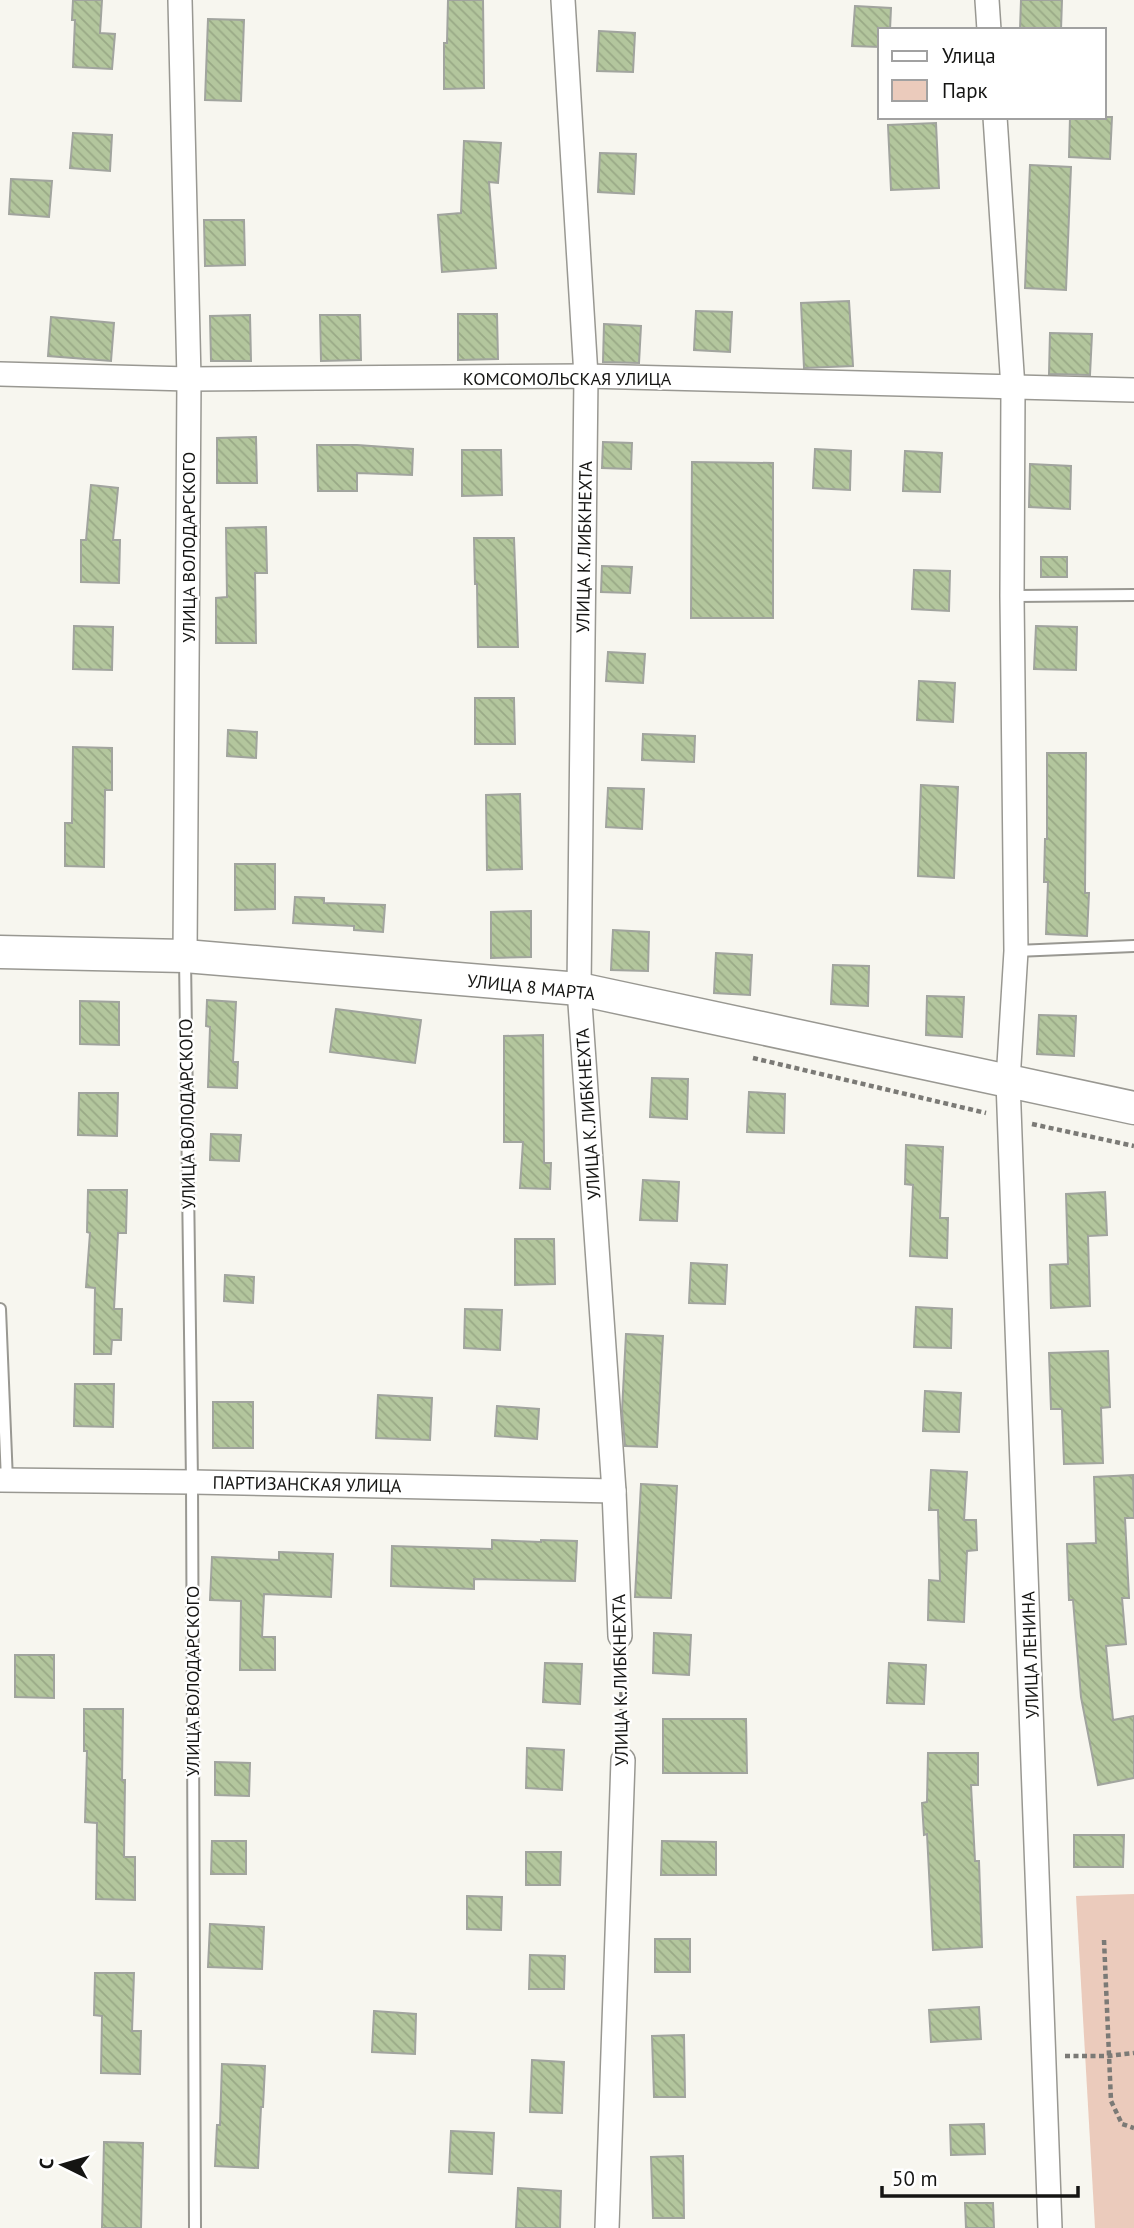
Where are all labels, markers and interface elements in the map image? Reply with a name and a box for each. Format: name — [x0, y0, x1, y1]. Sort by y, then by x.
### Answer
legend — [878, 28, 1106, 119]
text: Улица — [942, 42, 996, 69]
text: Парк — [942, 77, 988, 104]
street label: КОМСОМОЛЬСКАЯ УЛИЦА — [463, 367, 672, 390]
street label: УЛИЦА ВОЛОДАРСКОГО — [177, 452, 200, 642]
street label: УЛИЦА К.ЛИБКНЕХТА — [571, 460, 597, 633]
street label: УЛИЦА 8 МАРТА — [466, 969, 596, 1005]
street label: УЛИЦА ВОЛОДАРСКОГО — [174, 1018, 200, 1210]
street label: УЛИЦА К.ЛИБКНЕХТА — [570, 1027, 605, 1201]
street label: ПАРТИЗАНСКАЯ УЛИЦА — [212, 1471, 402, 1497]
street label: УЛИЦА ВОЛОДАРСКОГО — [181, 1586, 204, 1776]
street label: УЛИЦА ЛЕНИНА — [1016, 1590, 1044, 1719]
street label: УЛИЦА К.ЛИБКНЕХТА — [607, 1593, 633, 1766]
north arrow — [28, 2130, 98, 2200]
scale bar — [882, 2154, 1078, 2198]
text: С — [34, 2157, 59, 2170]
text: 50 m — [892, 2165, 938, 2192]

